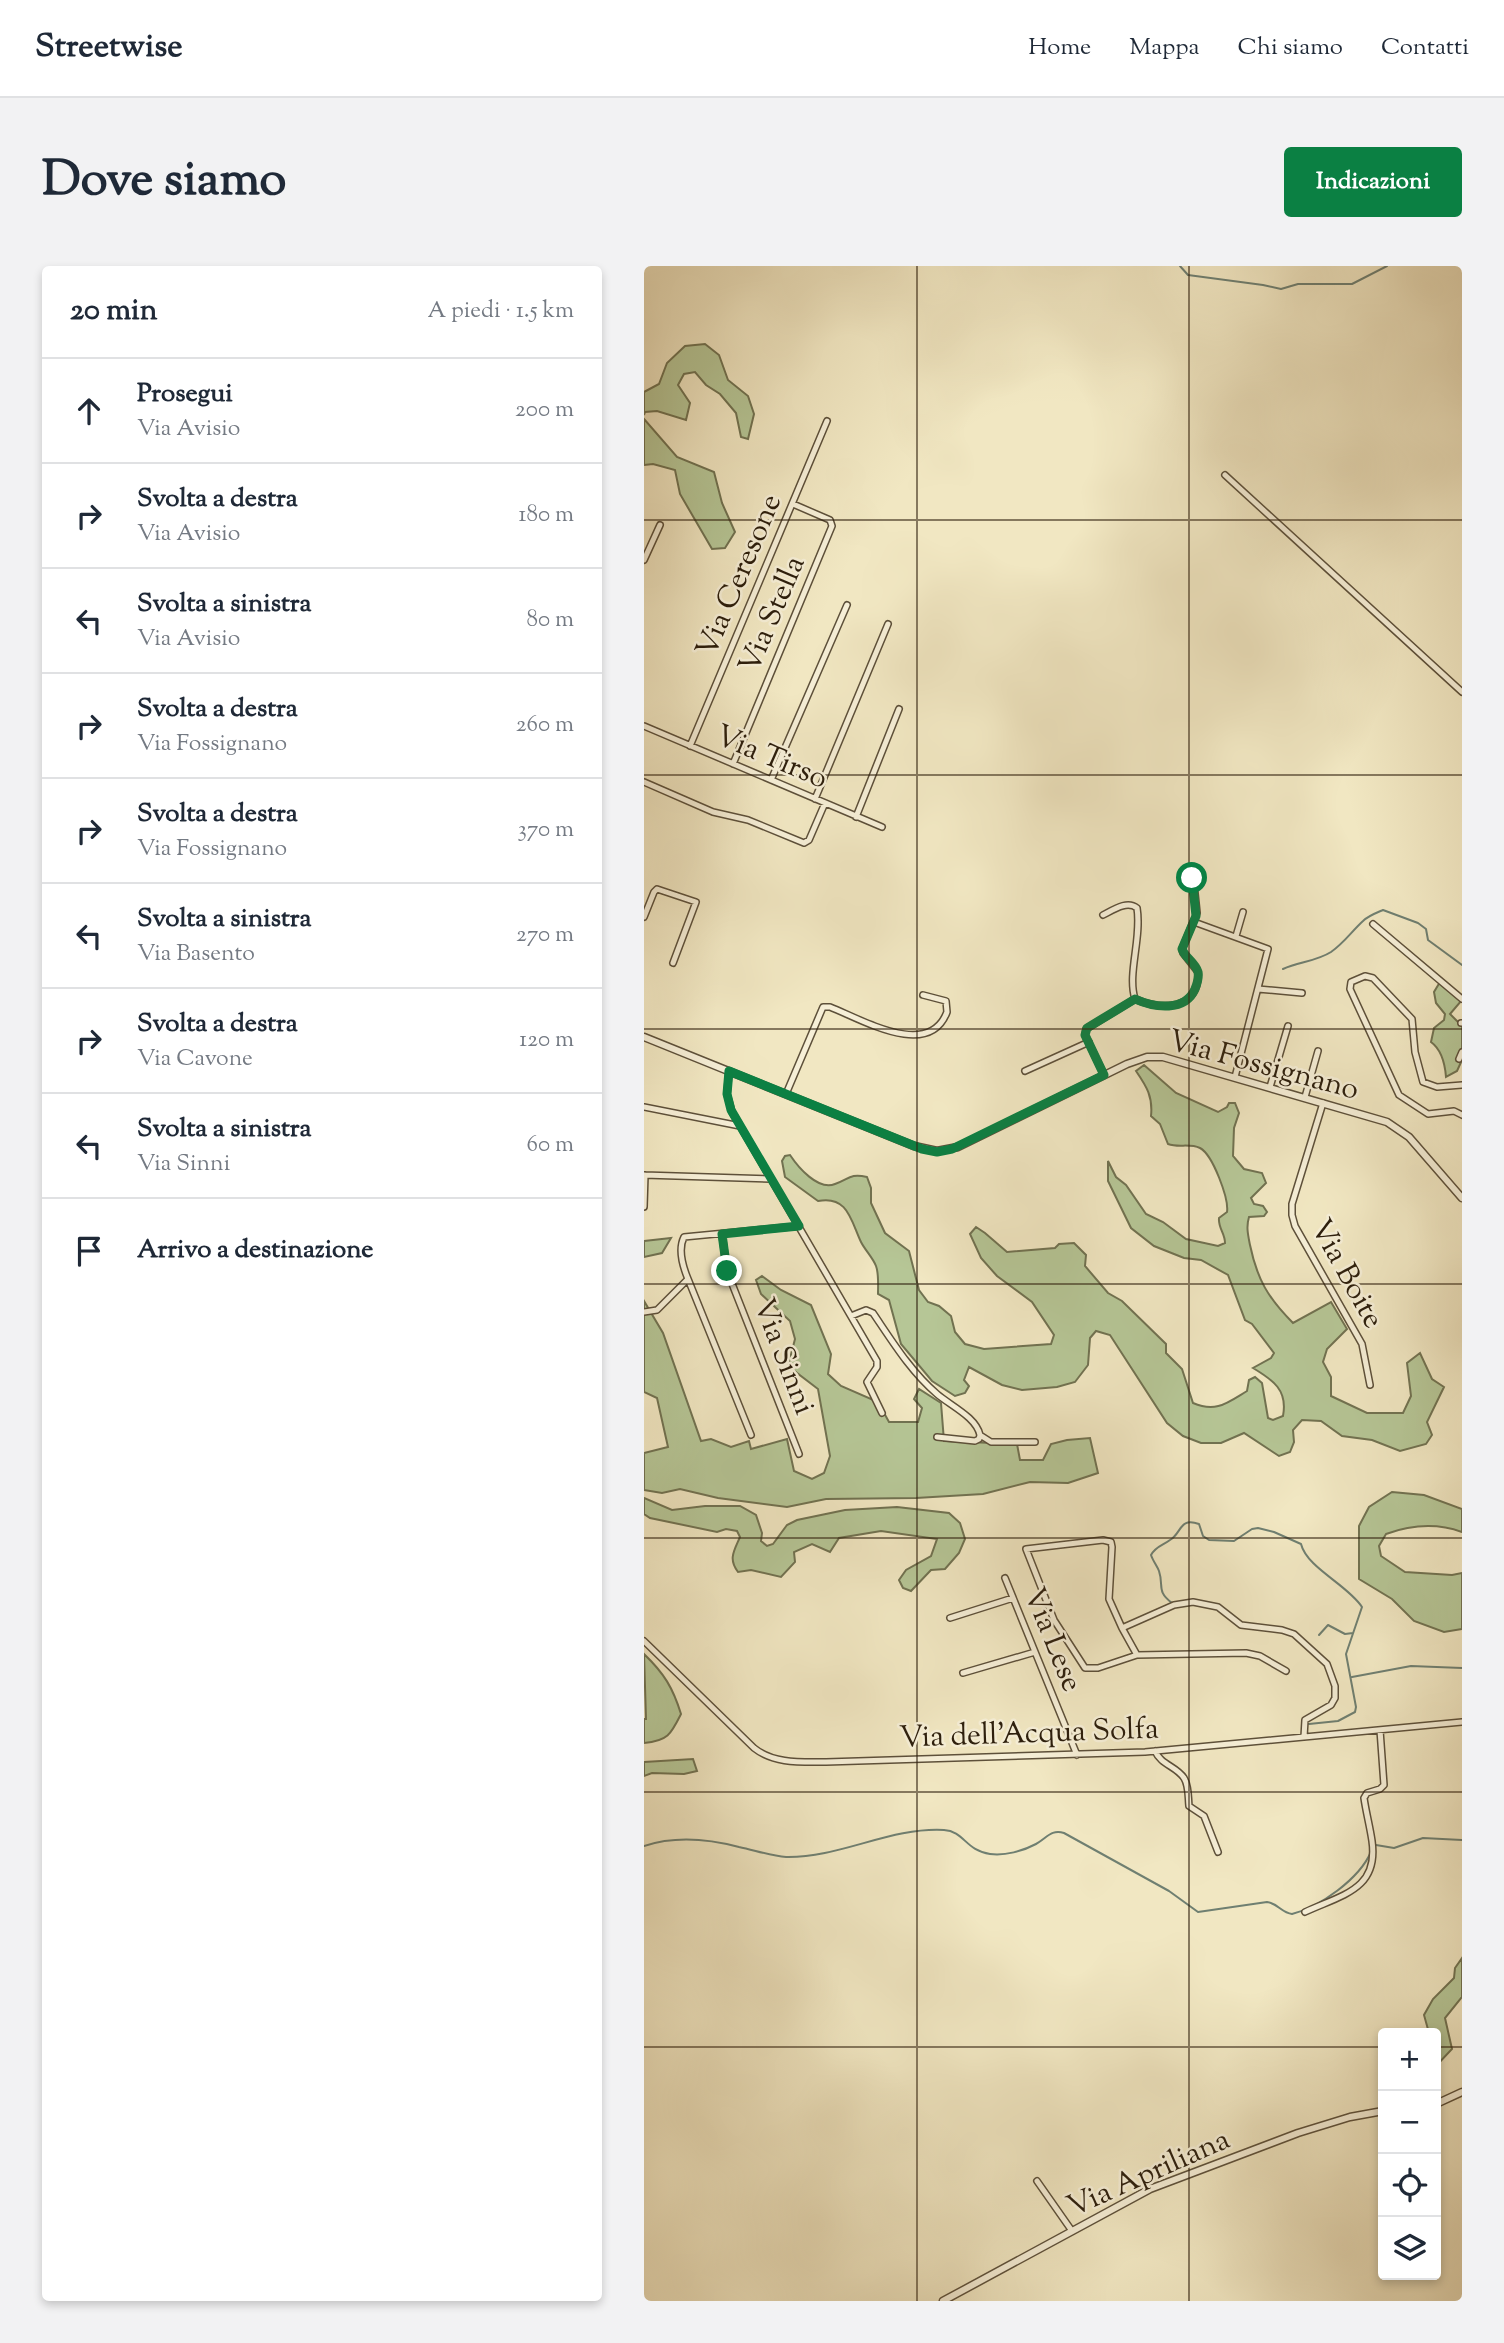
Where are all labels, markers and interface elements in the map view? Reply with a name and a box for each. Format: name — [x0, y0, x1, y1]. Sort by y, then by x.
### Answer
text: Streetwise — [35, 24, 183, 72]
text: Home — [1028, 31, 1091, 65]
text: Mappa — [1129, 31, 1200, 65]
text: Chi siamo — [1238, 31, 1343, 65]
text: Contatti — [1381, 31, 1469, 65]
text: Dove siamo — [42, 147, 286, 217]
button: Indicazioni — [1284, 147, 1462, 217]
text: 20 min — [70, 290, 157, 333]
text: A piedi · 1.5 km — [427, 295, 574, 328]
text: Prosegui — [137, 376, 233, 413]
icon: ahead — [70, 392, 108, 430]
text: 200 m — [515, 394, 574, 427]
text: Via Avisio — [137, 413, 240, 446]
text: Svolta a destra — [137, 481, 298, 518]
street label: Via Ceresone — [687, 488, 794, 664]
icon: right — [70, 497, 108, 535]
text: 180 m — [519, 499, 574, 532]
text: Via Avisio — [137, 518, 240, 551]
street label: Via Stella — [729, 549, 817, 680]
text: Svolta a sinistra — [137, 586, 312, 623]
icon: left — [70, 602, 108, 640]
text: 80 m — [526, 604, 574, 637]
text: Via Avisio — [137, 623, 240, 656]
text: Svolta a destra — [137, 691, 298, 728]
icon: right — [70, 707, 108, 745]
text: 260 m — [516, 709, 574, 742]
street label: Via Tirso — [708, 715, 834, 801]
text: Via Fossignano — [137, 728, 287, 761]
text: Svolta a destra — [137, 796, 298, 833]
icon: right — [70, 812, 108, 850]
text: 370 m — [518, 814, 574, 847]
text: Via Fossignano — [137, 833, 287, 866]
route start — [1176, 862, 1207, 893]
text: Svolta a sinistra — [137, 901, 312, 938]
icon: left — [70, 917, 108, 955]
text: 270 m — [516, 919, 574, 952]
text: Via Basento — [137, 938, 255, 971]
text: Svolta a destra — [137, 1006, 298, 1043]
street label: Via Fossignano — [1163, 1020, 1363, 1113]
icon: right — [70, 1022, 108, 1060]
text: 120 m — [519, 1024, 574, 1057]
text: Via Cavone — [137, 1043, 253, 1076]
text: Svolta a sinistra — [137, 1111, 312, 1148]
icon: left — [70, 1127, 108, 1165]
text: 60 m — [526, 1129, 574, 1162]
text: Via Sinni — [137, 1148, 230, 1181]
street label: Via Boite — [1298, 1212, 1393, 1337]
icon: arrive — [70, 1232, 108, 1270]
text: Arrivo a destinazione — [137, 1232, 373, 1269]
route end — [711, 1255, 742, 1286]
street label: Via Sinni — [741, 1292, 825, 1421]
street label: Via Lese — [1011, 1581, 1092, 1699]
street label: Via dell'Acqua Solfa — [899, 1708, 1160, 1761]
map controls — [1378, 2028, 1441, 2280]
button: + — [1378, 2028, 1441, 2091]
button: − — [1378, 2091, 1441, 2154]
street label: Via Apriliana — [1061, 2119, 1237, 2229]
button: locate — [1378, 2154, 1441, 2217]
button: layers — [1378, 2217, 1441, 2280]

